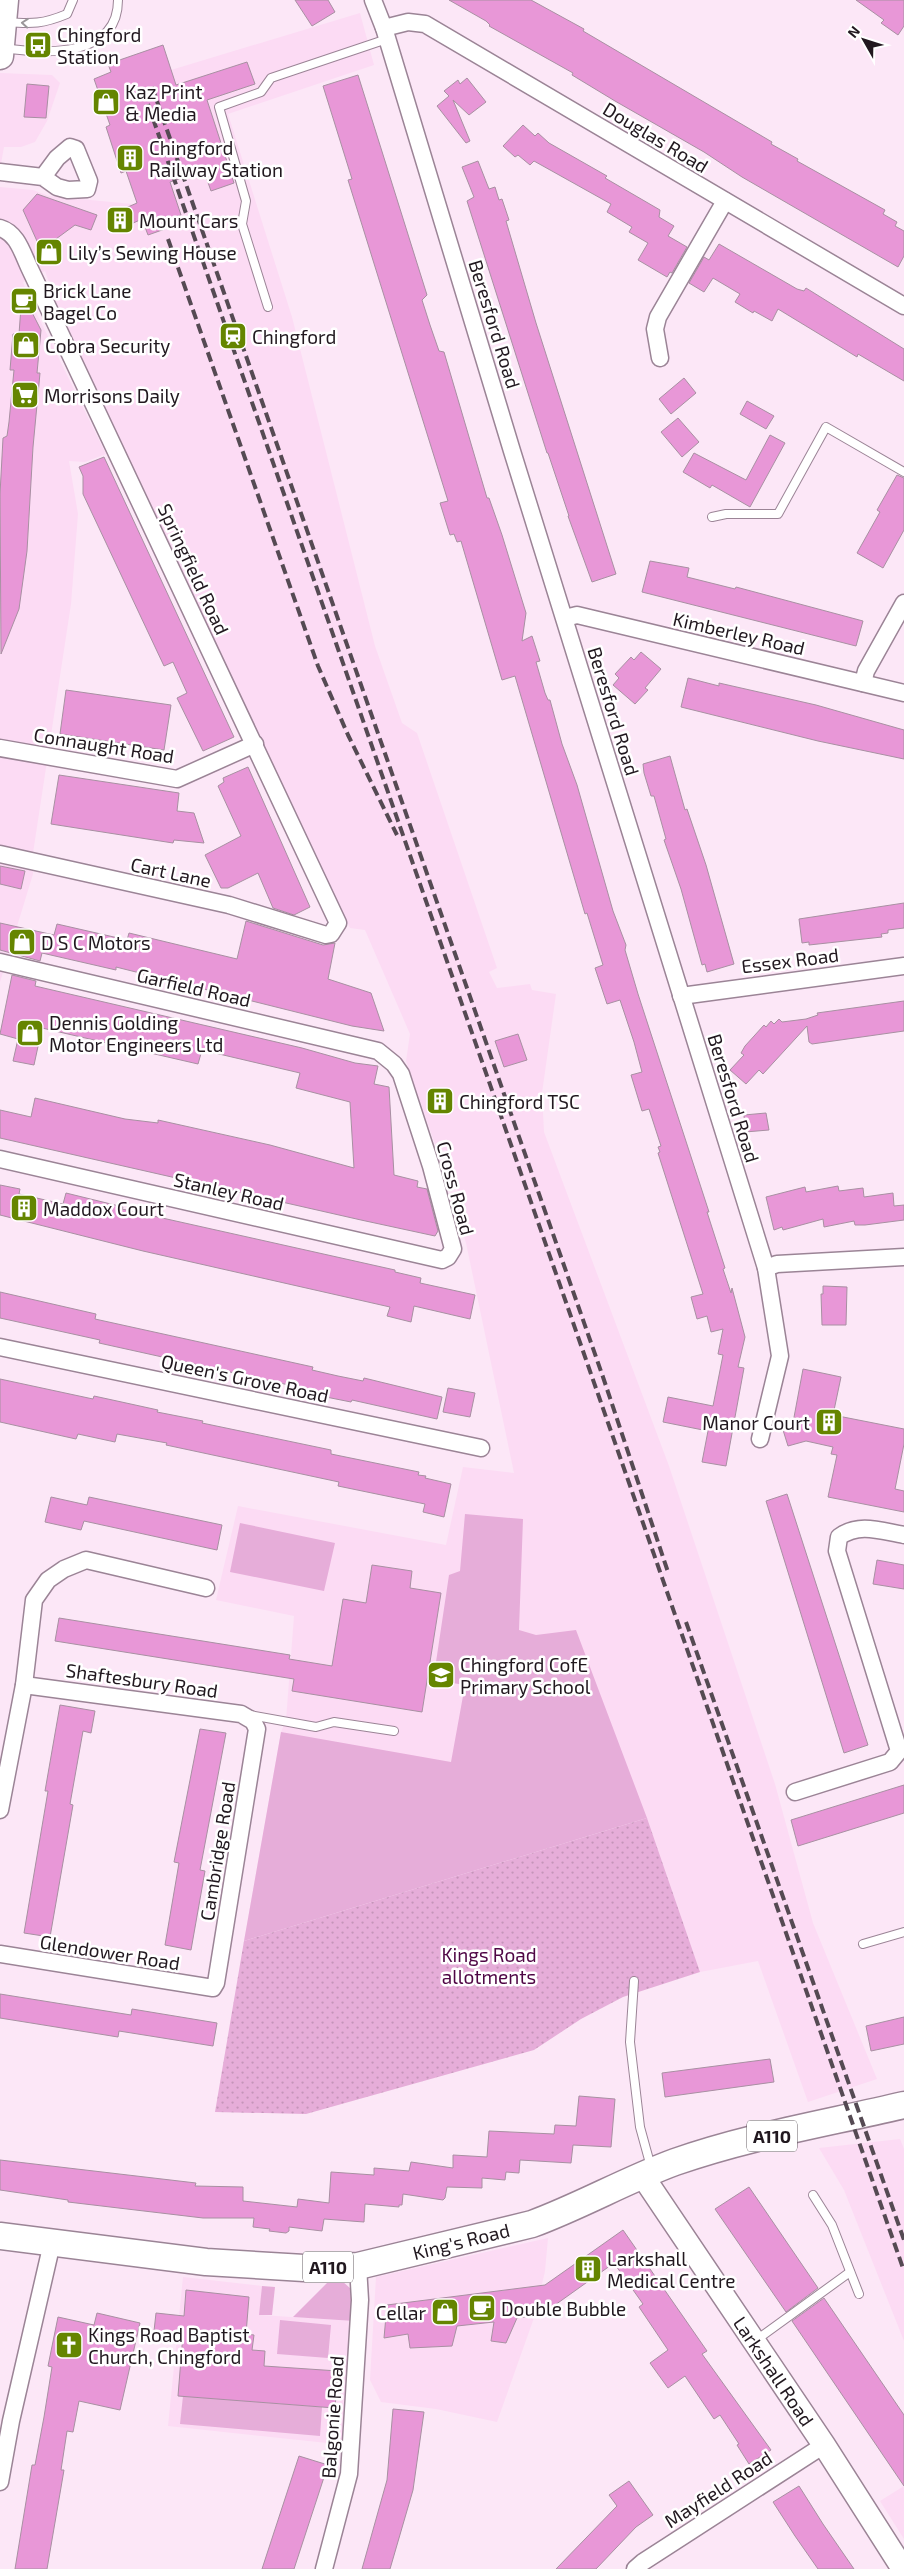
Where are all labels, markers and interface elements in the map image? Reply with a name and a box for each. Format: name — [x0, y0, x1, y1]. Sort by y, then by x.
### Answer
north arrow — [839, 15, 889, 65]
one-way arrow — [20, 18, 28, 29]
text: N — [844, 22, 863, 41]
place label: Chingford Station — [57, 23, 141, 68]
bus stop icon: Chingford Station — [23, 30, 53, 60]
place label: Kaz Print & Media — [125, 80, 202, 125]
shop icon: Kaz Print & Media — [91, 87, 121, 117]
street label: Douglas Road — [599, 97, 713, 177]
place label: Chingford Railway Station — [149, 136, 283, 181]
building icon: Chingford Railway Station — [115, 143, 145, 173]
building icon: Mount Cars — [105, 205, 135, 235]
place label: Mount Cars — [139, 209, 238, 232]
shop icon: Lily’s Sewing House — [34, 237, 64, 267]
place label: Lily’s Sewing House — [68, 241, 237, 264]
street label: Beresford Road — [465, 257, 525, 391]
place label: Brick Lane Bagel Co — [43, 279, 132, 324]
cafe icon: Brick Lane Bagel Co — [9, 286, 39, 316]
station icon: Chingford — [218, 321, 248, 351]
place label: Chingford — [252, 325, 336, 348]
shop icon: Cobra Security — [11, 330, 41, 360]
place label: Cobra Security — [45, 334, 170, 357]
supermarket icon: Morrisons Daily — [10, 380, 40, 410]
place label: Morrisons Daily — [44, 384, 180, 407]
street label: Springfield Road — [154, 500, 234, 638]
street label: Kimberley Road — [671, 607, 807, 659]
street label: Beresford Road — [584, 644, 644, 778]
street label: Connaught Road — [32, 723, 176, 767]
street label: Cart Lane — [129, 852, 213, 892]
shop icon: D S C Motors — [7, 927, 37, 957]
place label: D S C Motors — [41, 931, 151, 954]
street label: Essex Road — [740, 943, 840, 977]
street label: Garfield Road — [135, 963, 253, 1011]
place label: Dennis Golding Motor Engineers Ltd — [49, 1011, 223, 1056]
shop icon: Dennis Golding Motor Engineers Ltd — [15, 1018, 45, 1048]
street label: Beresford Road — [704, 1031, 764, 1165]
building icon: Chingford TSC — [425, 1086, 455, 1116]
place label: Chingford TSC — [459, 1090, 580, 1113]
street label: Cross Road — [432, 1139, 480, 1237]
street label: Stanley Road — [172, 1167, 286, 1215]
building icon: Maddox Court — [9, 1193, 39, 1223]
place label: Maddox Court — [43, 1197, 164, 1220]
street label: Queen's Grove Road — [159, 1349, 331, 1407]
building icon: Manor Court — [814, 1407, 844, 1437]
place label: Manor Court — [702, 1411, 810, 1434]
place label: Chingford CofE Primary School — [460, 1653, 591, 1698]
street label: Shaftesbury Road — [64, 1658, 220, 1702]
school or university icon: Chingford CofE Primary School — [426, 1660, 456, 1690]
street label: Cambridge Road — [195, 1780, 239, 1922]
street label: Glendower Road — [38, 1930, 182, 1974]
park label: Kings Road allotments — [441, 1943, 537, 1988]
road number: A110 — [747, 2120, 797, 2152]
street label: King's Road — [410, 2218, 512, 2264]
place label: Larkshall Medical Centre — [607, 2247, 735, 2292]
road number: A110 — [303, 2252, 353, 2282]
building icon: Larkshall Medical Centre — [573, 2254, 603, 2284]
cafe icon: Double Bubble — [467, 2293, 497, 2323]
shop icon: Cellar — [430, 2297, 460, 2327]
place label: Double Bubble — [501, 2297, 626, 2320]
place label: Cellar — [376, 2301, 426, 2324]
street label: Larkshall Road — [729, 2312, 819, 2430]
place label: Kings Road Baptist Church, Chingford — [88, 2323, 250, 2368]
church icon: Kings Road Baptist Church, Chingford — [54, 2330, 84, 2360]
street label: Balgonie Road — [316, 2355, 348, 2479]
street label: Mayfield Road — [660, 2446, 776, 2532]

